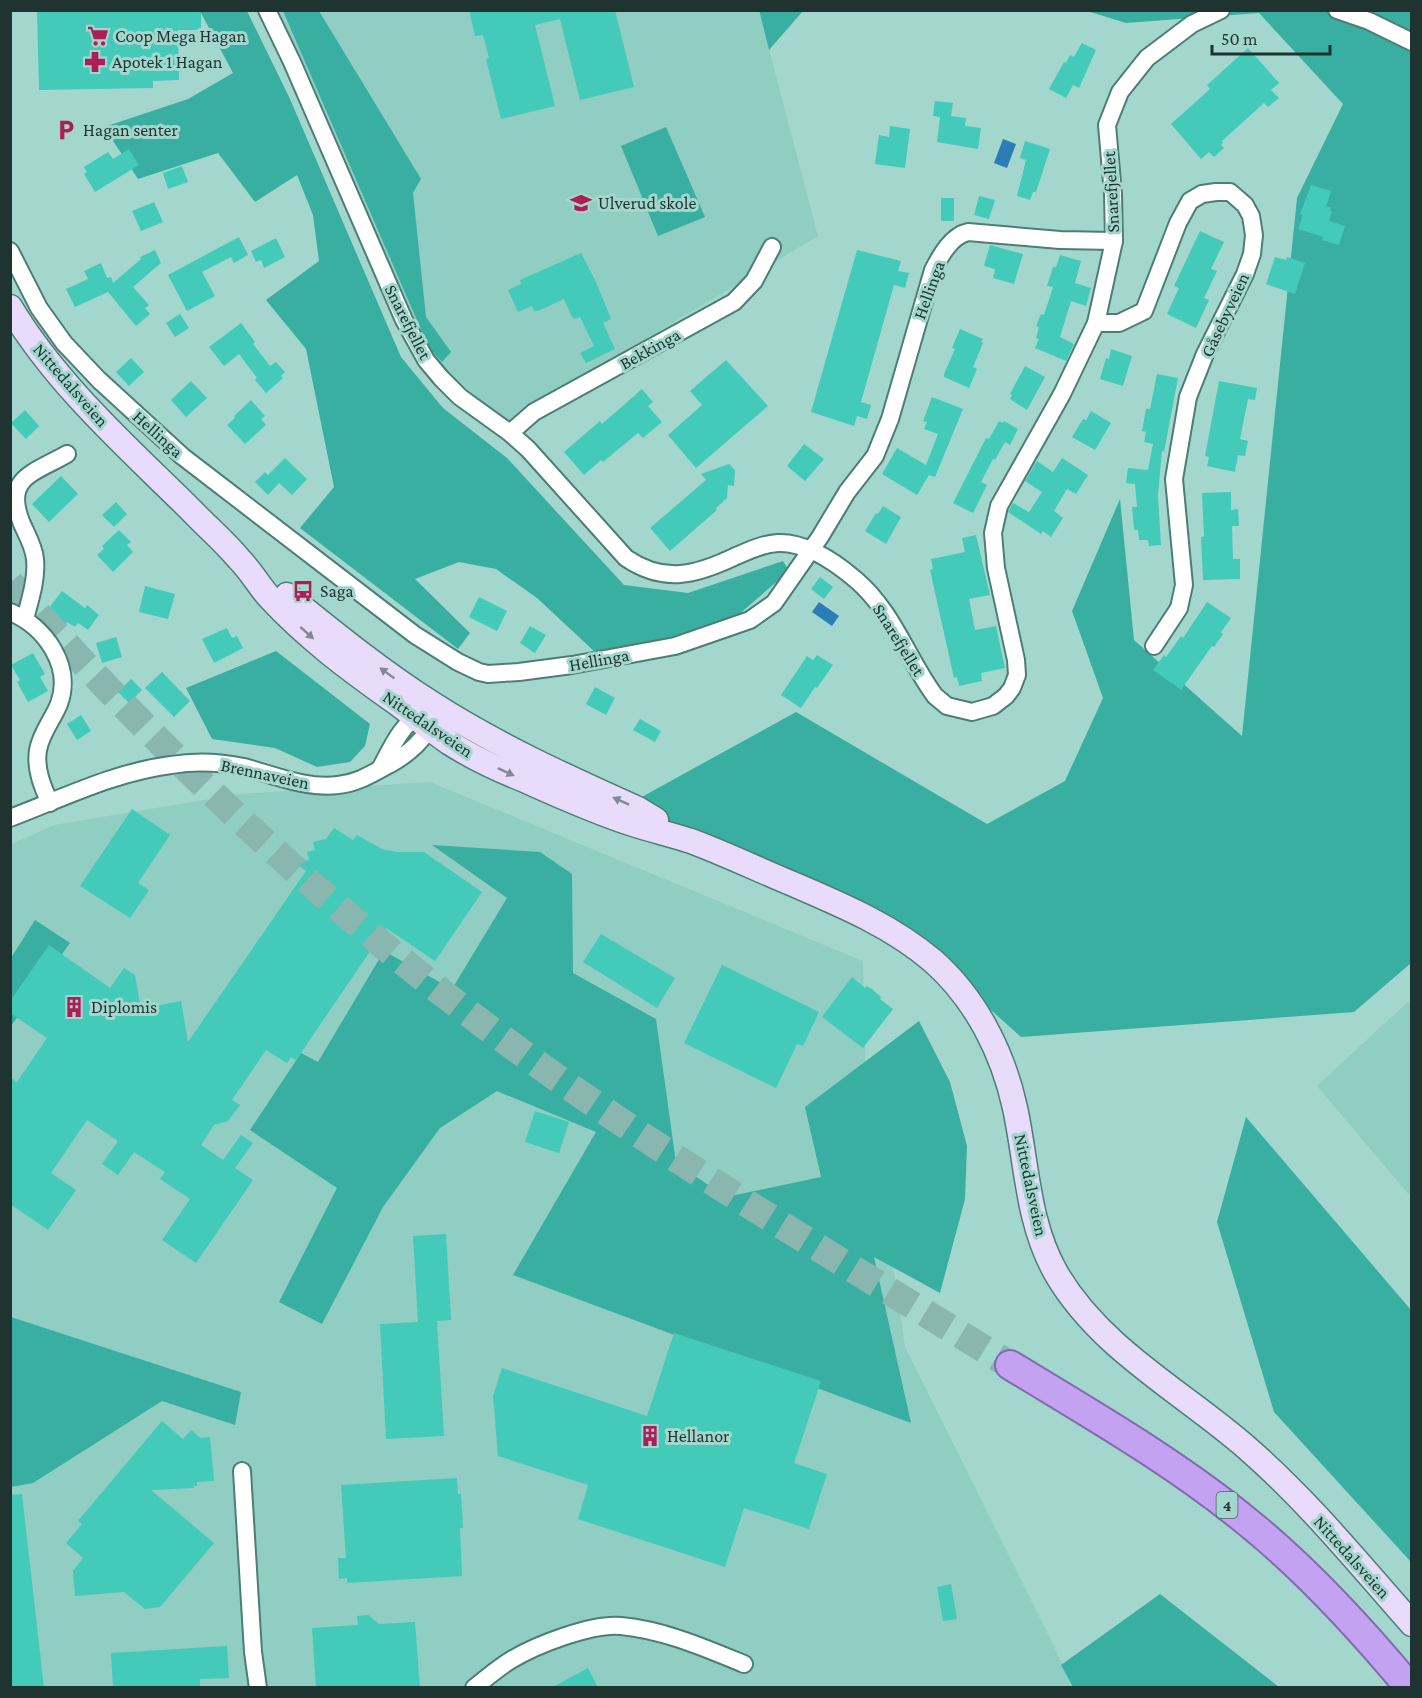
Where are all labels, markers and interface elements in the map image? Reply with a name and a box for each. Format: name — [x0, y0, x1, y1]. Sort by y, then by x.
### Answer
scale bar — [1212, 18, 1330, 56]
supermarket icon: Coop Mega Hagan — [86, 24, 110, 48]
place label: Coop Mega Hagan — [115, 26, 246, 46]
text: 50 m — [1221, 29, 1258, 49]
pharmacy icon: Apotek 1 Hagan — [83, 50, 107, 74]
place label: Apotek 1 Hagan — [112, 52, 223, 72]
parking icon: Hagan senter — [54, 118, 78, 142]
place label: Hagan senter — [83, 120, 179, 140]
street label: Snarefjellet — [1099, 150, 1124, 233]
school or university icon: Ulverud skole — [569, 191, 593, 215]
place label: Ulverud skole — [598, 193, 696, 213]
street label: Hellinga — [909, 258, 949, 322]
street label: Gåsebyveien — [1197, 269, 1253, 360]
street label: Snarefjellet — [380, 281, 436, 364]
street label: Bekkinga — [616, 324, 684, 374]
street label: Nittedalsveien — [29, 339, 113, 431]
street label: Hellinga — [129, 406, 187, 462]
bus stop icon: Saga — [291, 579, 315, 603]
place label: Saga — [320, 581, 354, 601]
street label: Snarefjellet — [868, 600, 930, 681]
one-way arrow — [300, 626, 314, 640]
street label: Hellinga — [567, 645, 631, 675]
one-way arrow — [380, 667, 396, 679]
street label: Nittedalsveien — [379, 687, 477, 762]
street label: Brennaveien — [219, 755, 311, 793]
one-way arrow — [497, 768, 514, 777]
one-way arrow — [613, 797, 630, 806]
building icon: Diplomis — [62, 995, 86, 1019]
place label: Diplomis — [91, 997, 157, 1017]
street label: Nittedalsveien — [1010, 1132, 1052, 1238]
building icon: Hellanor — [638, 1424, 662, 1448]
place label: Hellanor — [667, 1426, 730, 1446]
road number: 4 — [1216, 1492, 1238, 1518]
street label: Nittedalsveien — [1310, 1512, 1394, 1603]

